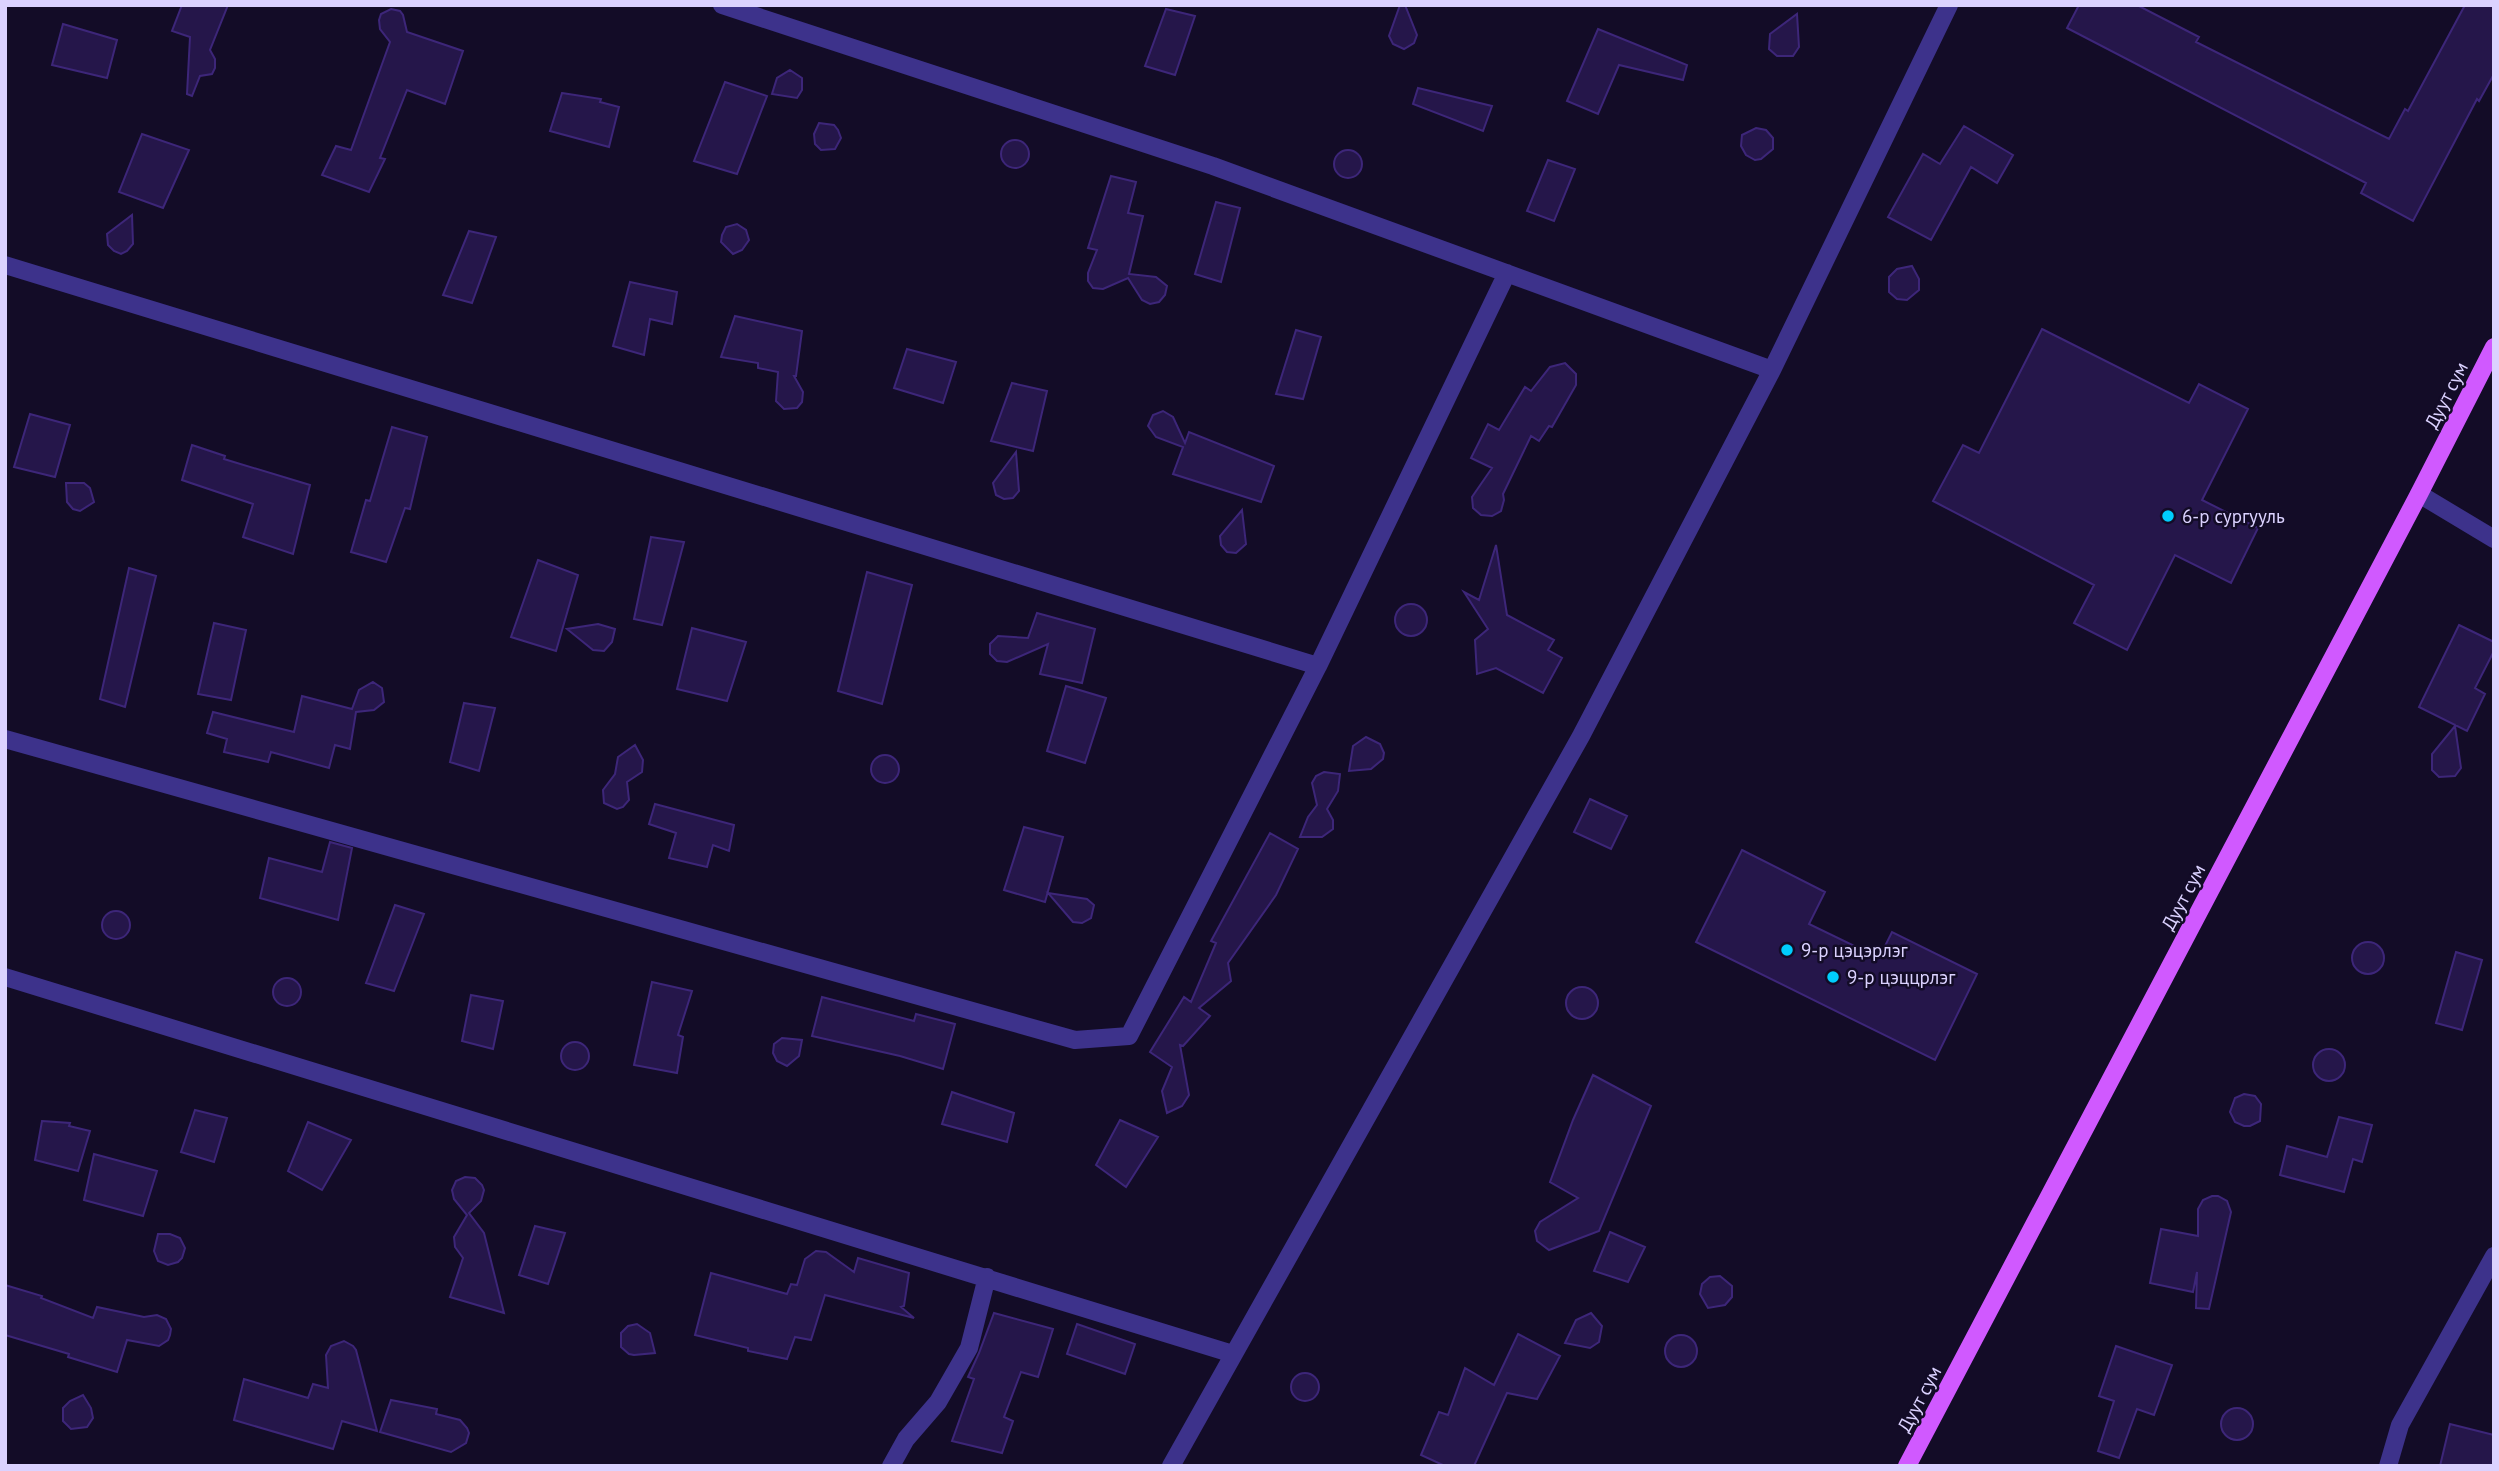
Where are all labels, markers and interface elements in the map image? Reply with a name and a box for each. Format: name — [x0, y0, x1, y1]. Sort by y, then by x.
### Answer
street label: Дуут сум — [2419, 358, 2473, 432]
place label: 6-р сургууль — [2182, 504, 2285, 528]
marker: 6-р сургууль — [2160, 508, 2176, 524]
street label: Дуут сум — [2156, 860, 2210, 934]
place label: 9-р цэцэрлэг — [1801, 938, 1909, 962]
marker: 9-р цэцэрлэг — [1779, 942, 1795, 958]
place label: 9-р цэццрлэг — [1847, 965, 1956, 989]
marker: 9-р цэццрлэг — [1825, 969, 1841, 985]
street label: Дуут сум — [1892, 1362, 1946, 1436]

